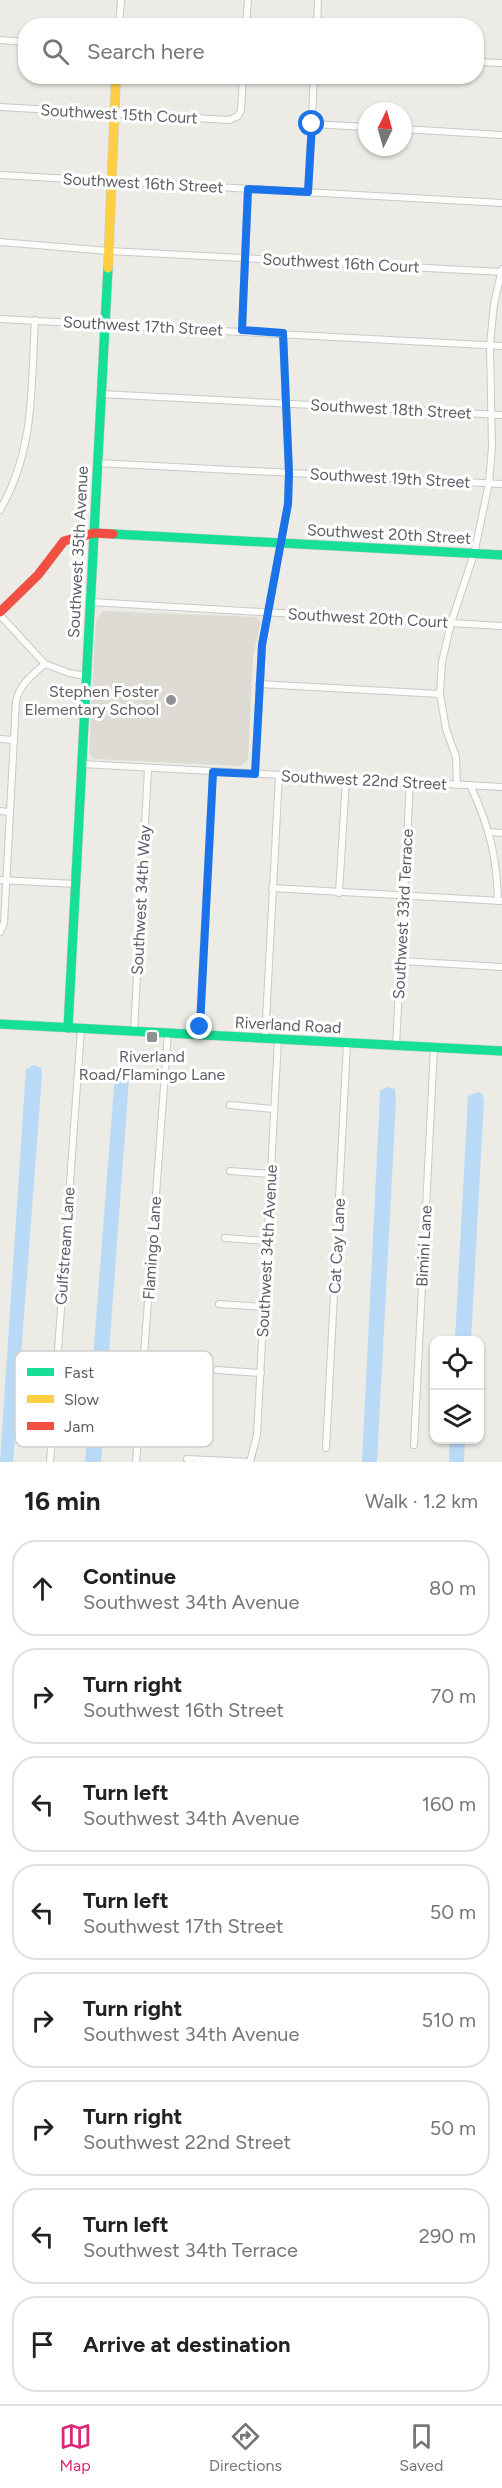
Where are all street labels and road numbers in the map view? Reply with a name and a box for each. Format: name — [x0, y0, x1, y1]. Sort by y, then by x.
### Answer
street label: Southwest 15th Court — [40, 100, 198, 128]
street label: Southwest 16th Street — [62, 169, 224, 197]
street label: Southwest 16th Court — [262, 249, 420, 277]
street label: Southwest 17th Street — [62, 312, 224, 340]
street label: Southwest 18th Street — [310, 395, 472, 423]
street label: Southwest 19th Street — [309, 464, 471, 492]
street label: Southwest 35th Avenue — [64, 465, 92, 639]
street label: Southwest 20th Street — [306, 520, 472, 548]
street label: Southwest 20th Court — [287, 604, 449, 632]
street label: Southwest 22nd Street — [280, 766, 448, 794]
street label: Southwest 34th Way — [128, 824, 154, 975]
street label: Southwest 33rd Terrace — [389, 828, 417, 1000]
street label: Riverland Road — [234, 1013, 342, 1037]
street label: Southwest 34th Avenue — [253, 1164, 281, 1338]
street label: Gulfstream Lane — [51, 1186, 79, 1306]
street label: Flamingo Lane — [139, 1196, 165, 1300]
street label: Cat Cay Lane — [325, 1197, 349, 1294]
street label: Bimini Lane — [412, 1205, 436, 1287]

